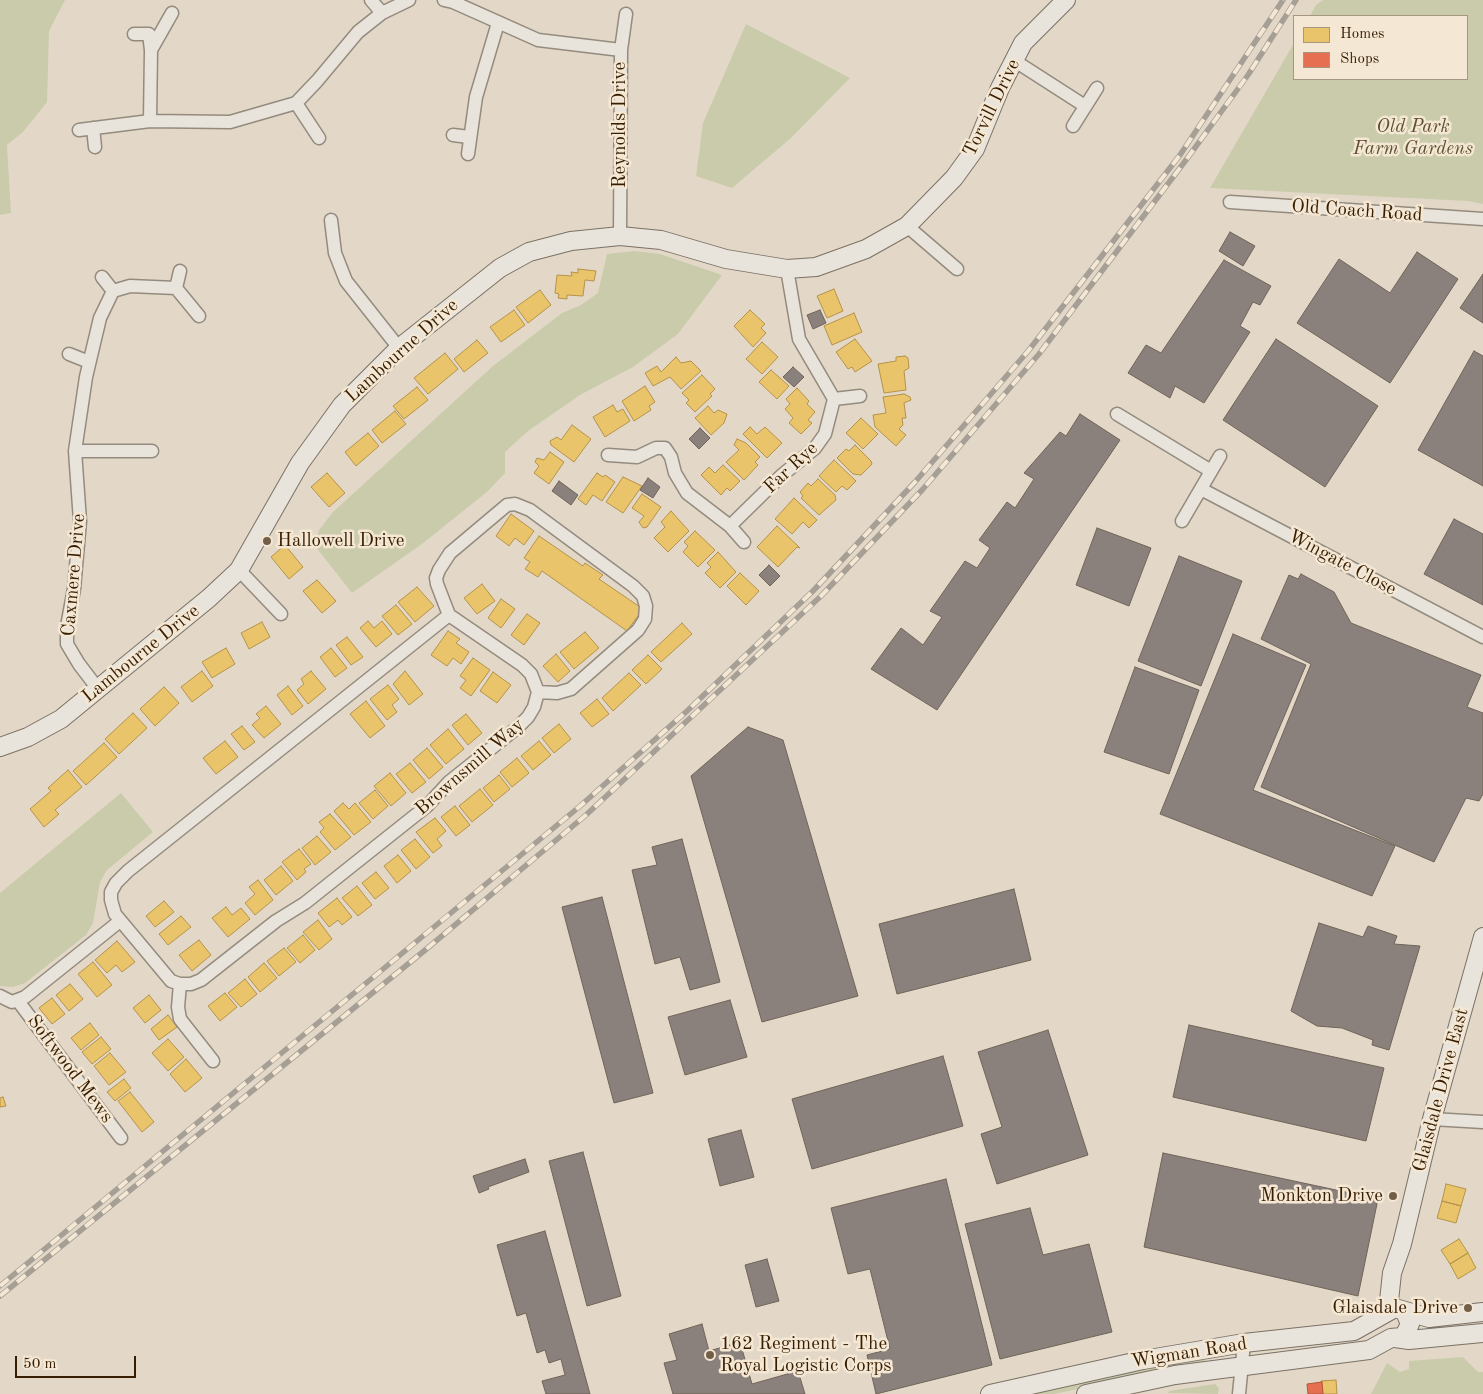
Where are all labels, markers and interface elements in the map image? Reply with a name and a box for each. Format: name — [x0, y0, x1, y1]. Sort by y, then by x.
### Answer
legend — [1293, 15, 1468, 80]
text: Homes — [1340, 27, 1385, 42]
text: Shops — [1340, 52, 1379, 67]
street label: Torvill Drive — [959, 55, 1025, 161]
street label: Reynolds Drive — [609, 62, 631, 188]
park label: Old Park Farm Gardens — [1353, 116, 1473, 160]
street label: Old Coach Road — [1291, 195, 1423, 227]
street label: Lambourne Drive — [341, 294, 463, 408]
street label: Far Rye — [759, 437, 823, 499]
street label: Caxmere Drive — [57, 513, 91, 637]
street label: Wingate Close — [1284, 525, 1400, 601]
place label: Hallowell Drive — [277, 530, 405, 552]
marker: Hallowell Drive — [261, 535, 273, 547]
street label: Lambourne Drive — [78, 600, 204, 708]
street label: Brownsmill Way — [411, 713, 529, 821]
street label: Glaisdale Drive East — [1408, 1006, 1474, 1174]
street label: Softwood Mews — [22, 1010, 118, 1128]
place label: Monkton Drive — [1260, 1185, 1383, 1207]
marker: Monkton Drive — [1387, 1190, 1399, 1202]
place label: Glaisdale Drive — [1332, 1297, 1458, 1319]
marker: Glaisdale Drive — [1462, 1302, 1474, 1314]
place label: 162 Regiment - The Royal Logistic Corps — [720, 1333, 892, 1377]
street label: Wigman Road — [1129, 1333, 1249, 1373]
scale bar — [18, 1346, 139, 1378]
marker: 162 Regiment - The Royal Logistic Corps — [704, 1349, 716, 1361]
text: 50 m — [23, 1357, 57, 1372]

